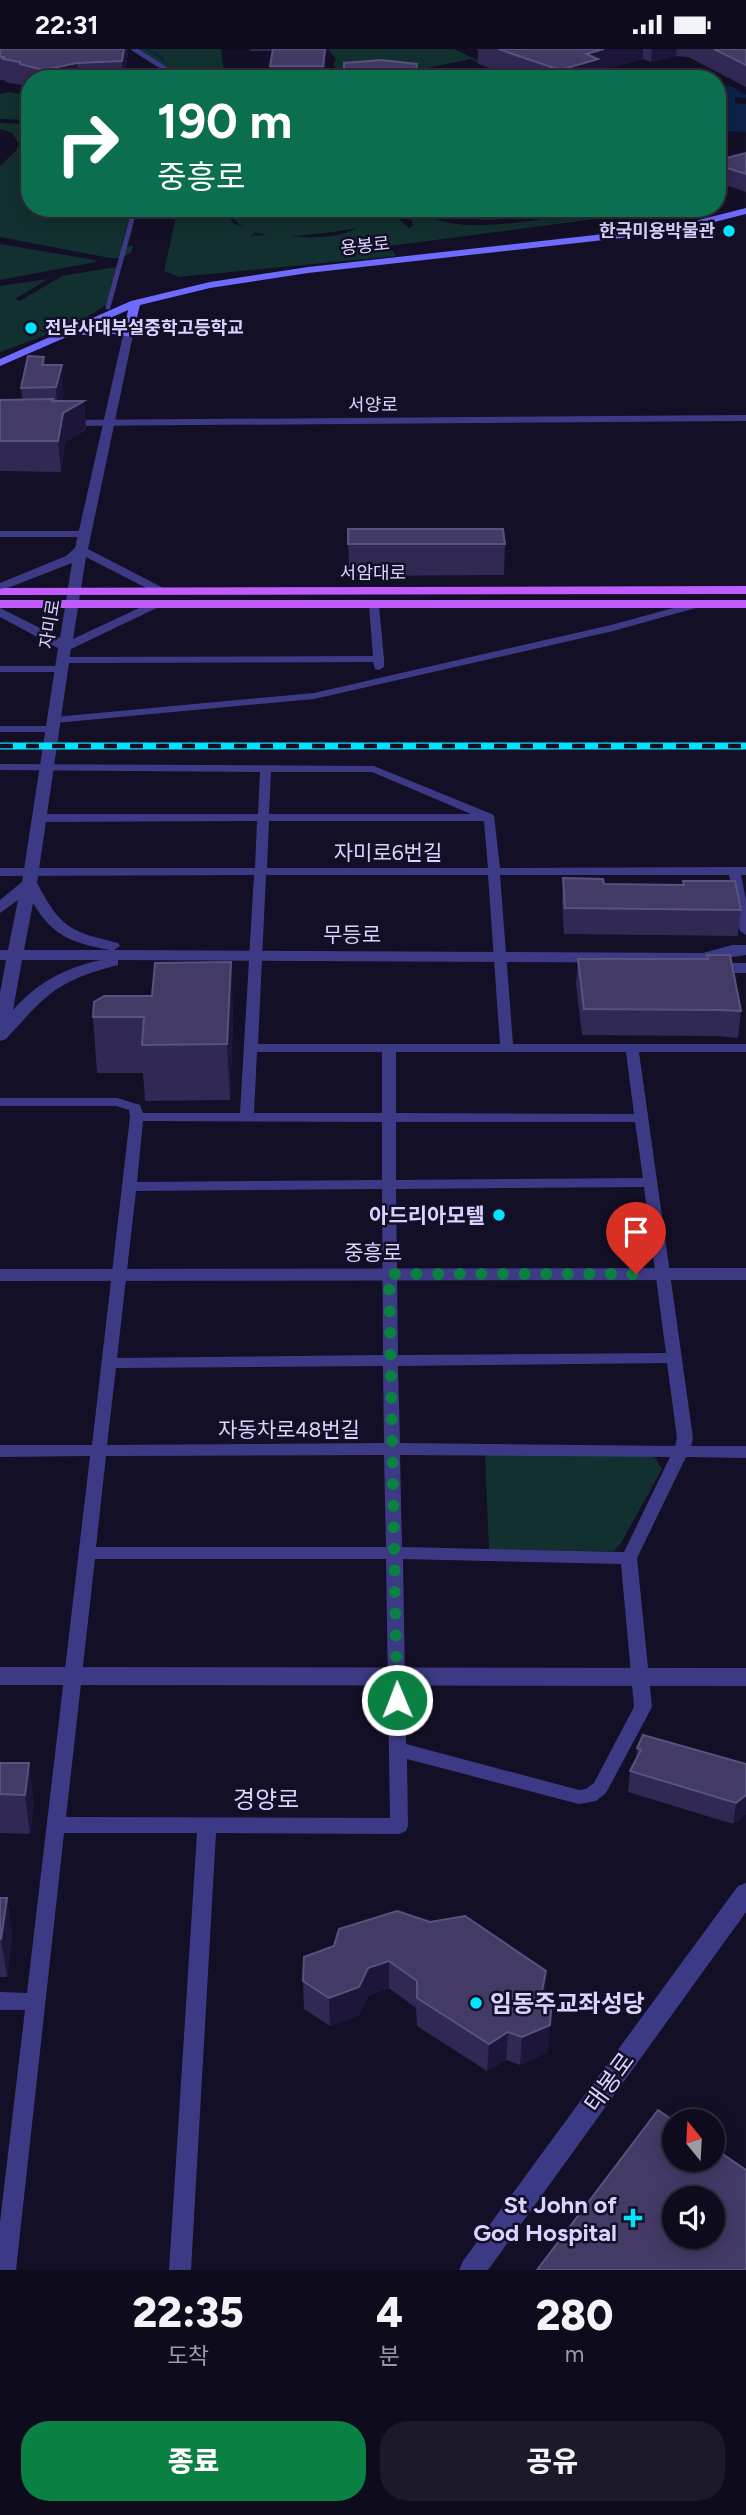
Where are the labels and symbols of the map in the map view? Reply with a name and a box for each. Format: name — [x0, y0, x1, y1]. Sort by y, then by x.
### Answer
place label: 한국미용박물관 — [599, 220, 715, 242]
marker: 한국미용박물관 — [721, 223, 737, 239]
street label: 용봉로 — [339, 232, 391, 260]
place label: 전남사대부설중학고등학교 — [45, 317, 244, 339]
marker: 전남사대부설중학고등학교 — [23, 320, 39, 336]
street label: 서양로 — [348, 394, 398, 416]
street label: 서암대로 — [340, 562, 406, 584]
street label: 자미로 — [35, 598, 65, 650]
street label: 자미로6번길 — [334, 840, 442, 865]
street label: 무등로 — [323, 922, 381, 947]
pin — [606, 1202, 666, 1274]
place label: 아드리아모텔 — [369, 1203, 485, 1228]
marker: 아드리아모텔 — [491, 1207, 507, 1223]
street label: 중흥로 — [344, 1240, 402, 1265]
street label: 자동차로48번길 — [218, 1417, 360, 1442]
position arrow — [360, 1663, 434, 1737]
street label: 경양로 — [233, 1785, 299, 1814]
place label: 임동주교좌성당 — [490, 1989, 645, 2018]
marker: 임동주교좌성당 — [468, 1995, 484, 2011]
street label: 태봉로 — [578, 2047, 640, 2117]
north arrow — [662, 2109, 724, 2172]
place label: St John of God Hospital — [473, 2190, 618, 2247]
marker: St John of God Hospital — [623, 2208, 643, 2228]

